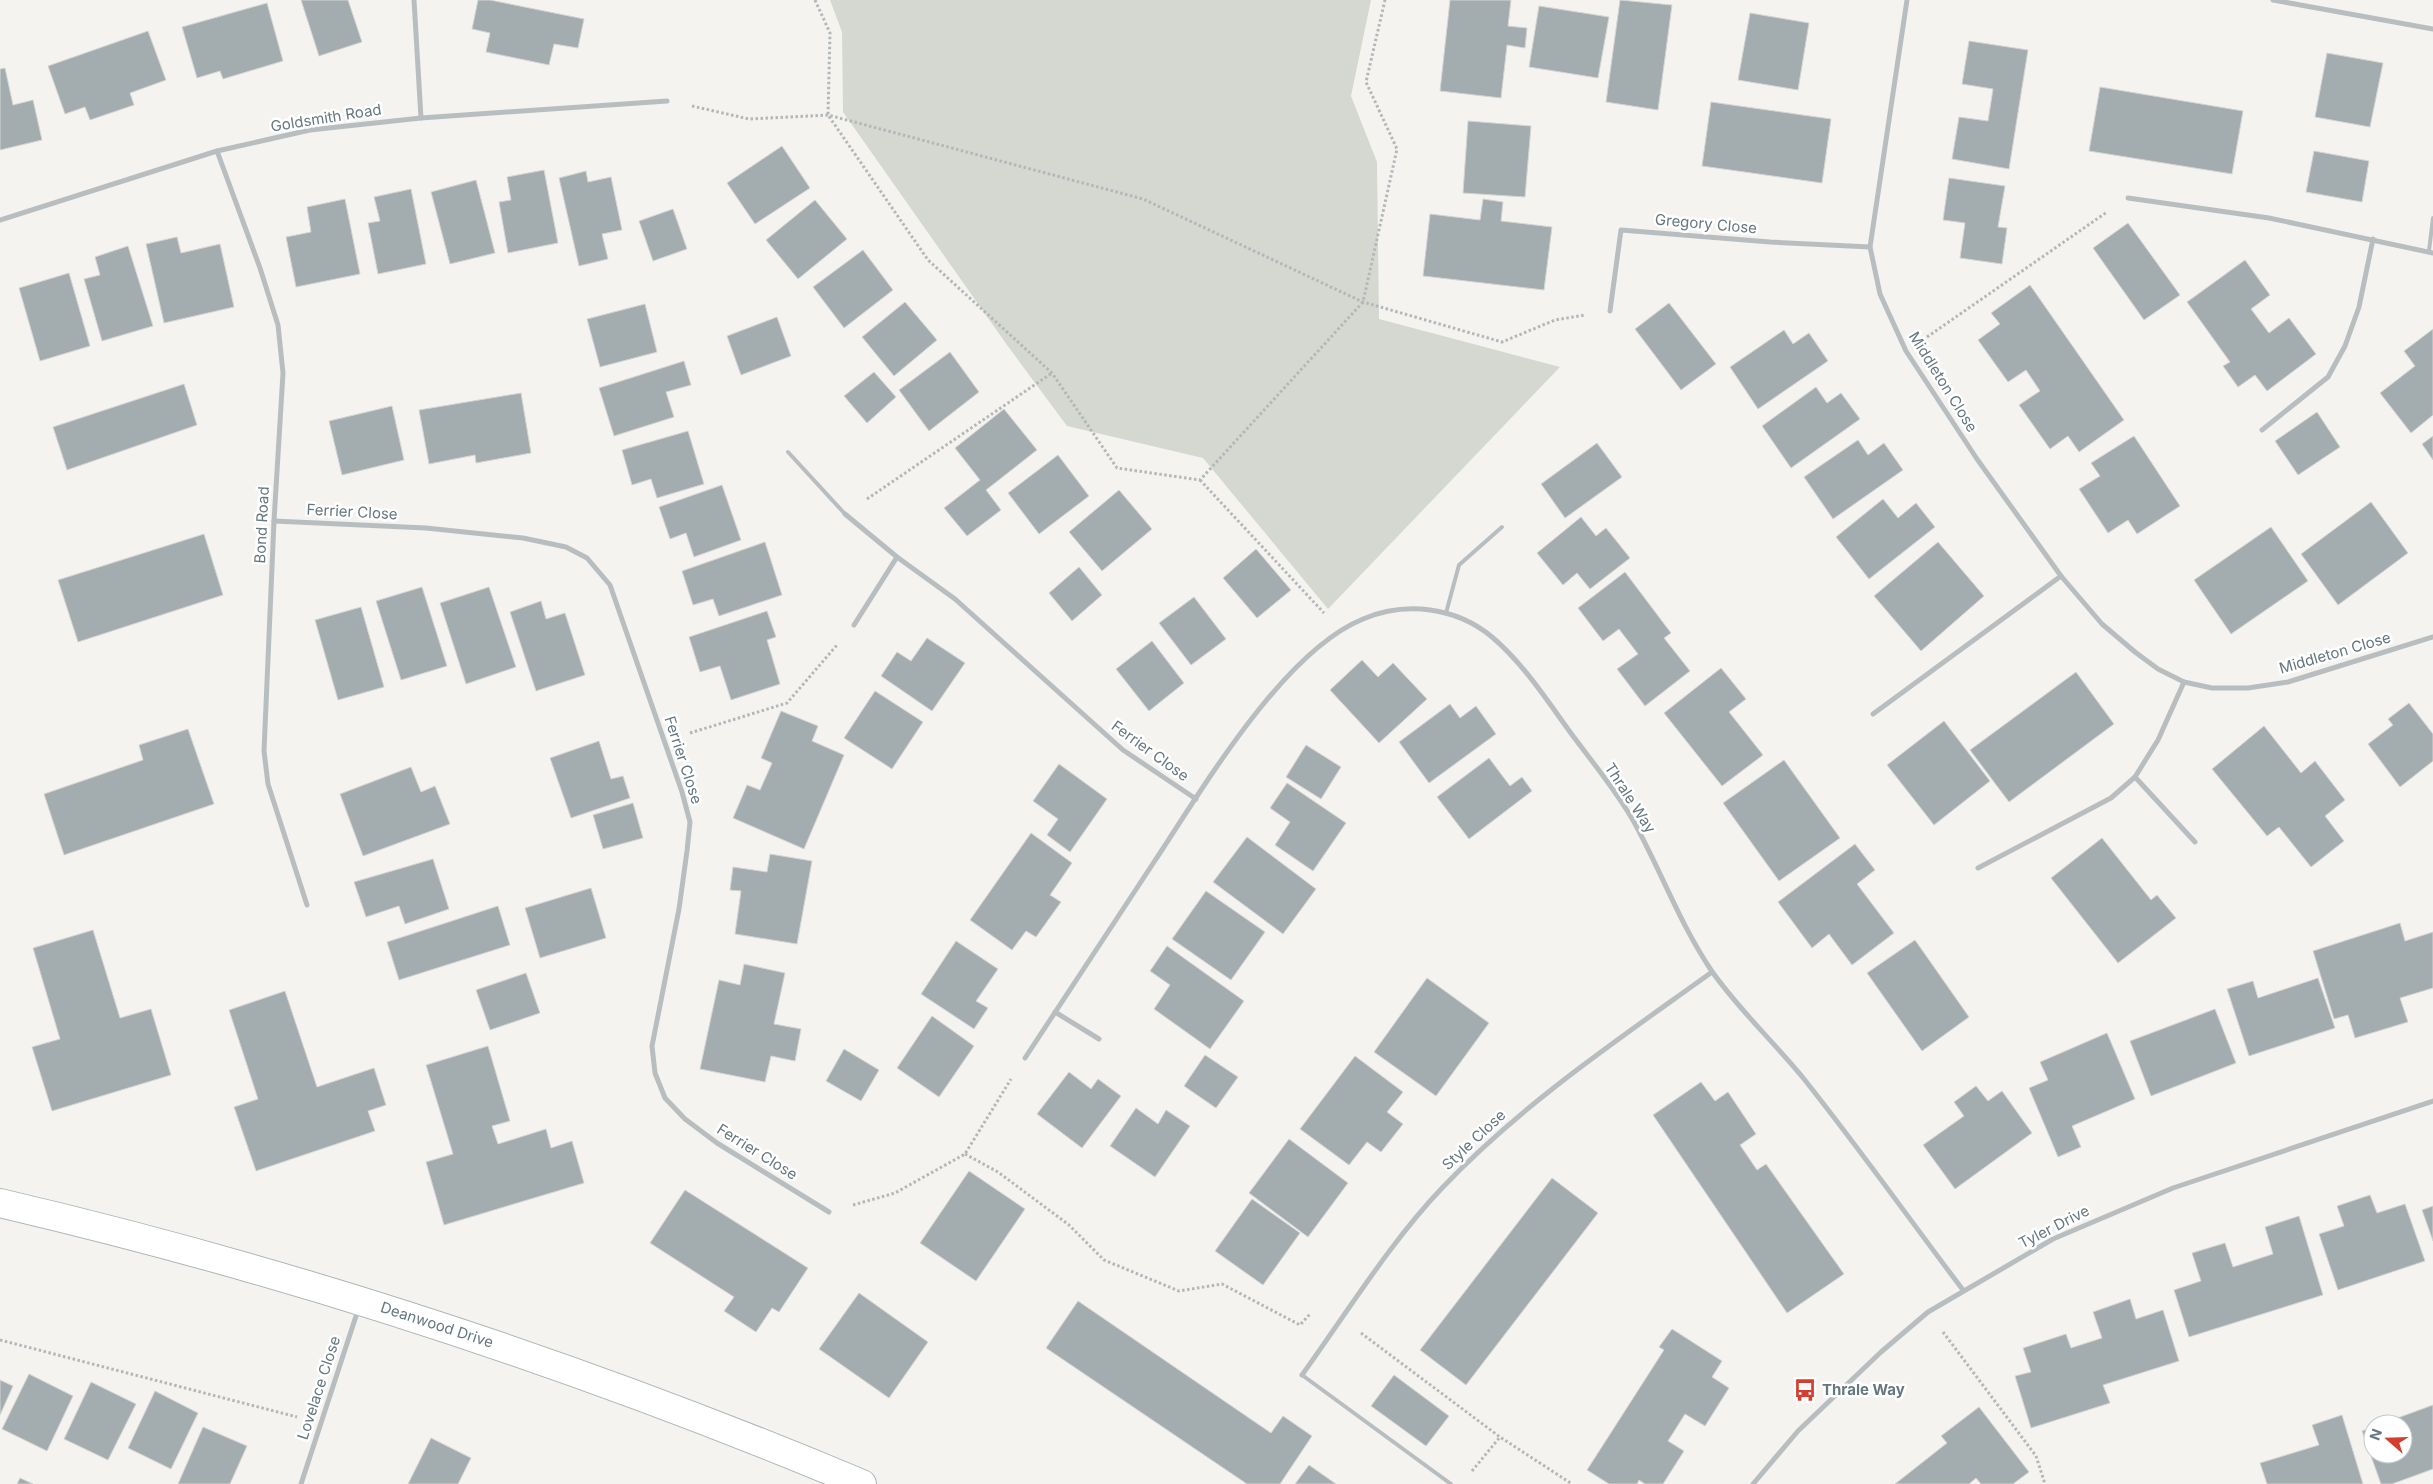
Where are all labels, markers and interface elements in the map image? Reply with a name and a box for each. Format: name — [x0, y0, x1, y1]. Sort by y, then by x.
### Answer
street label: Goldsmith Road — [269, 99, 383, 136]
street label: Gregory Close — [1654, 210, 1758, 237]
street label: Middleton Close — [1905, 328, 1982, 436]
street label: Bond Road — [250, 486, 273, 564]
street label: Ferrier Close — [306, 500, 398, 523]
street label: Middleton Close — [2277, 628, 2393, 678]
street label: Ferrier Close — [660, 714, 707, 806]
street label: Ferrier Close — [1108, 716, 1193, 785]
street label: Thrale Way — [1601, 759, 1660, 837]
street label: Style Close — [1438, 1105, 1509, 1174]
street label: Ferrier Close — [714, 1119, 801, 1184]
street label: Tyler Drive — [2015, 1201, 2092, 1252]
street label: Deanwood Drive — [378, 1297, 496, 1352]
street label: Lovelace Close — [293, 1334, 344, 1442]
bus stop icon: Thrale Way — [1792, 1377, 1818, 1403]
place label: Thrale Way — [1822, 1380, 1905, 1399]
north arrow — [2363, 1414, 2413, 1464]
text: N — [2366, 1426, 2385, 1442]

